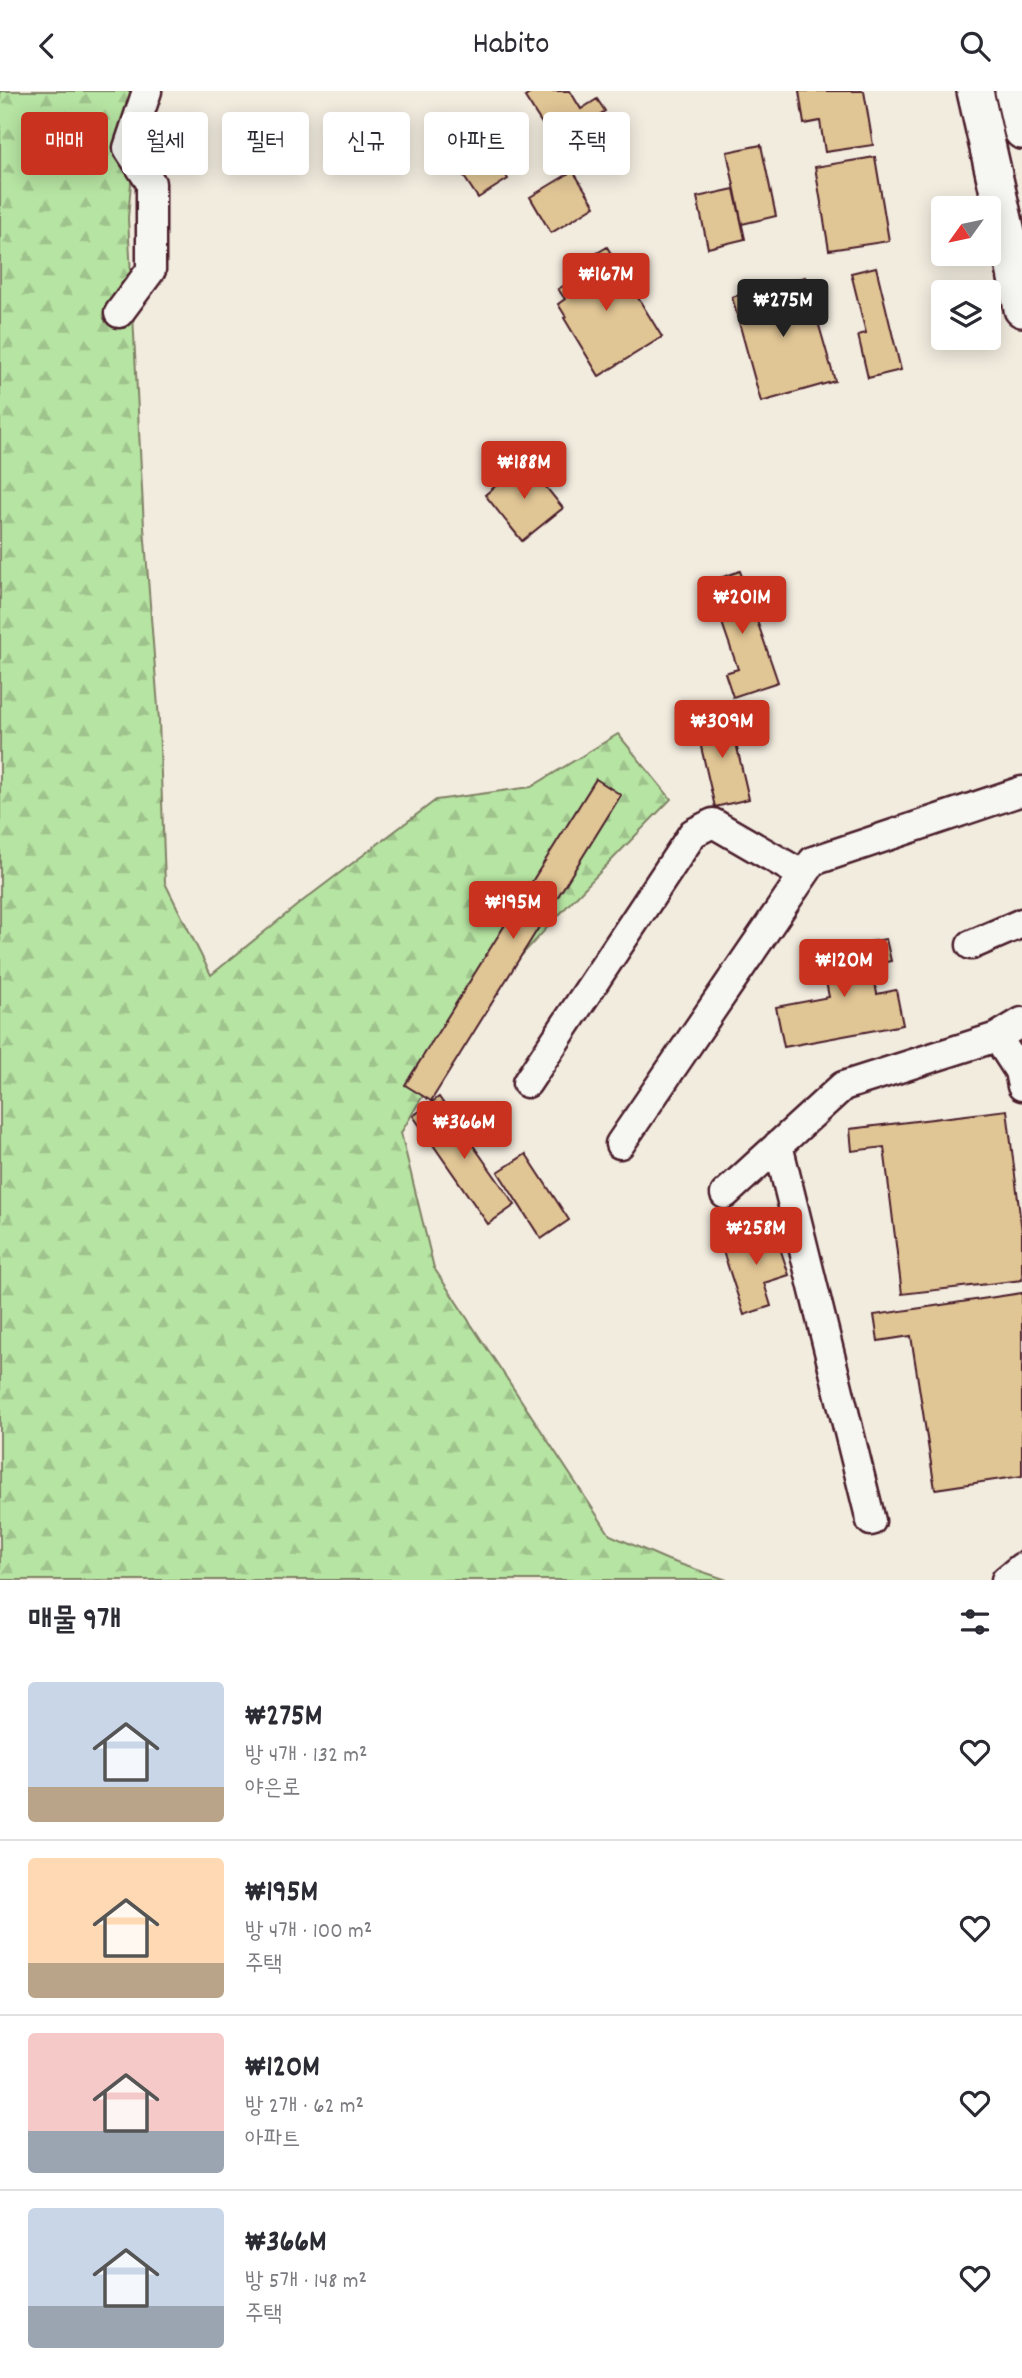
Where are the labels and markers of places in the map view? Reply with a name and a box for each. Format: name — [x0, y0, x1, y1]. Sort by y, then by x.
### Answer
pin: ₩167M — [557, 253, 655, 313]
pin: ₩275M — [734, 279, 832, 339]
pin: ₩188M — [475, 441, 573, 501]
pin: ₩201M — [693, 577, 791, 636]
pin: ₩309M — [673, 701, 771, 760]
pin: ₩195M — [464, 881, 562, 941]
pin: ₩120M — [795, 939, 893, 999]
pin: ₩366M — [415, 1101, 513, 1161]
pin: ₩258M — [707, 1207, 805, 1267]

